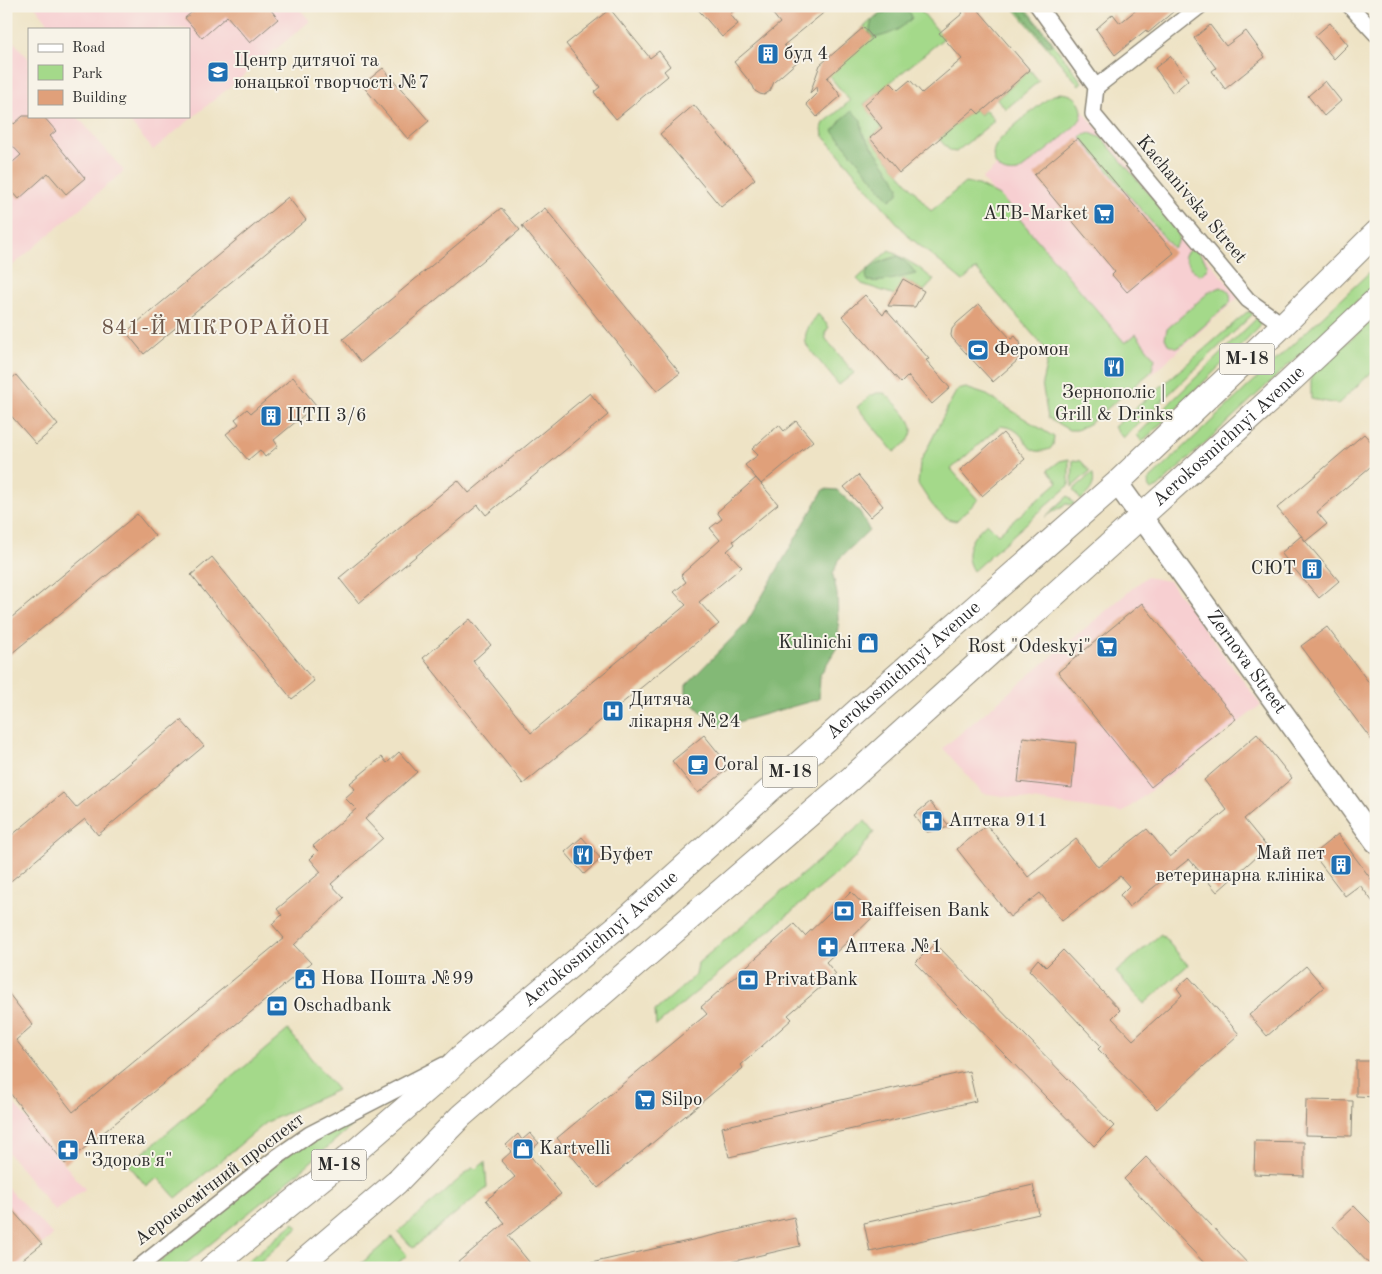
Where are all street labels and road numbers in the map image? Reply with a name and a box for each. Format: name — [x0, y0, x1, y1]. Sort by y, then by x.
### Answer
street label: Kachanivska Street — [1132, 132, 1250, 268]
road number: М-18 — [1220, 344, 1274, 374]
street label: Aerokosmichnyi Avenue — [1149, 363, 1309, 510]
street label: Aerokosmichnyi Avenue — [823, 598, 984, 743]
street label: Zernova Street — [1203, 607, 1290, 717]
road number: М-18 — [762, 756, 818, 788]
street label: Aerokosmichnyi Avenue — [519, 868, 682, 1011]
street label: Аерокосмічний проспект — [132, 1110, 308, 1250]
road number: М-18 — [312, 1150, 366, 1180]

